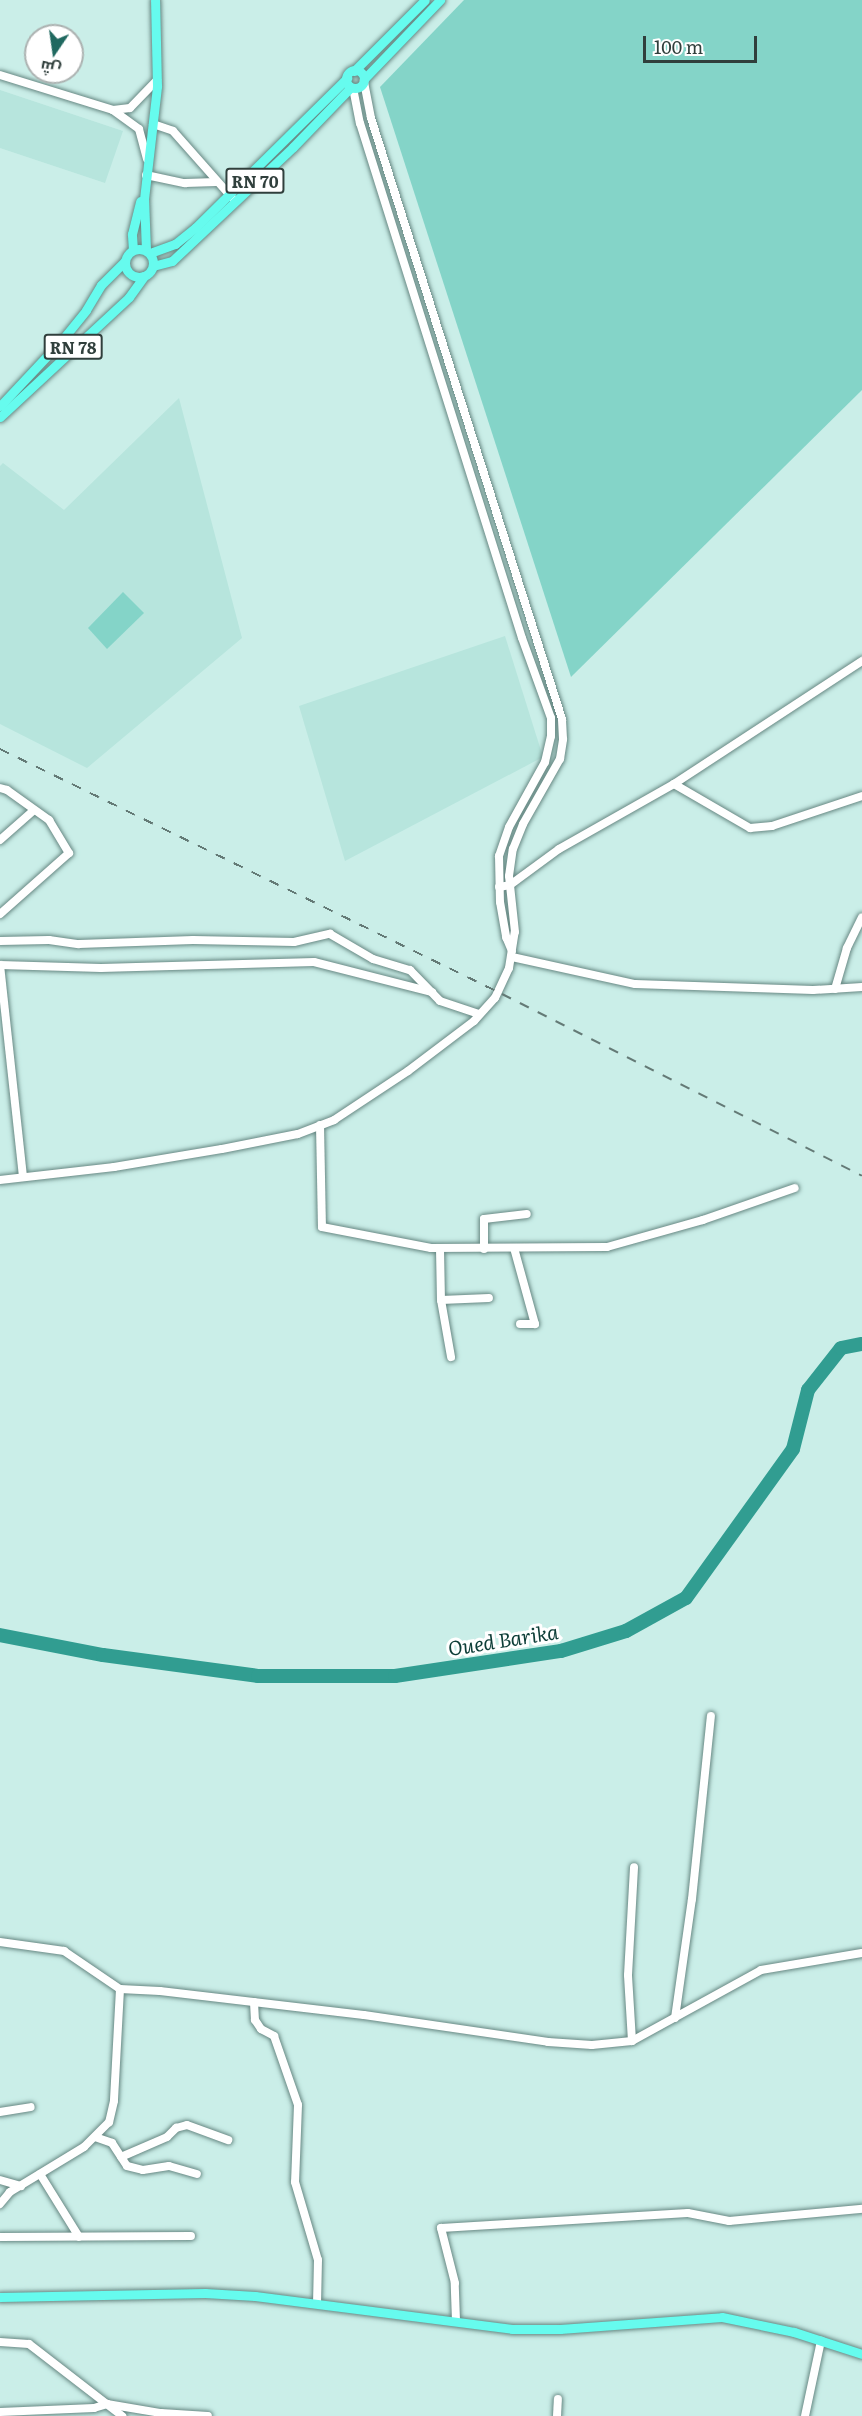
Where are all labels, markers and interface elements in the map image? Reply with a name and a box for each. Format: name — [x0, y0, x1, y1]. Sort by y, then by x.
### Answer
north arrow — [24, 24, 84, 84]
scale bar — [646, 24, 760, 62]
text: 100 m — [654, 33, 703, 60]
text: ش — [38, 56, 63, 84]
road number: RN 70 — [225, 168, 285, 194]
road number: RN 78 — [43, 334, 103, 360]
water label: Oued Barika — [446, 1618, 560, 1660]

